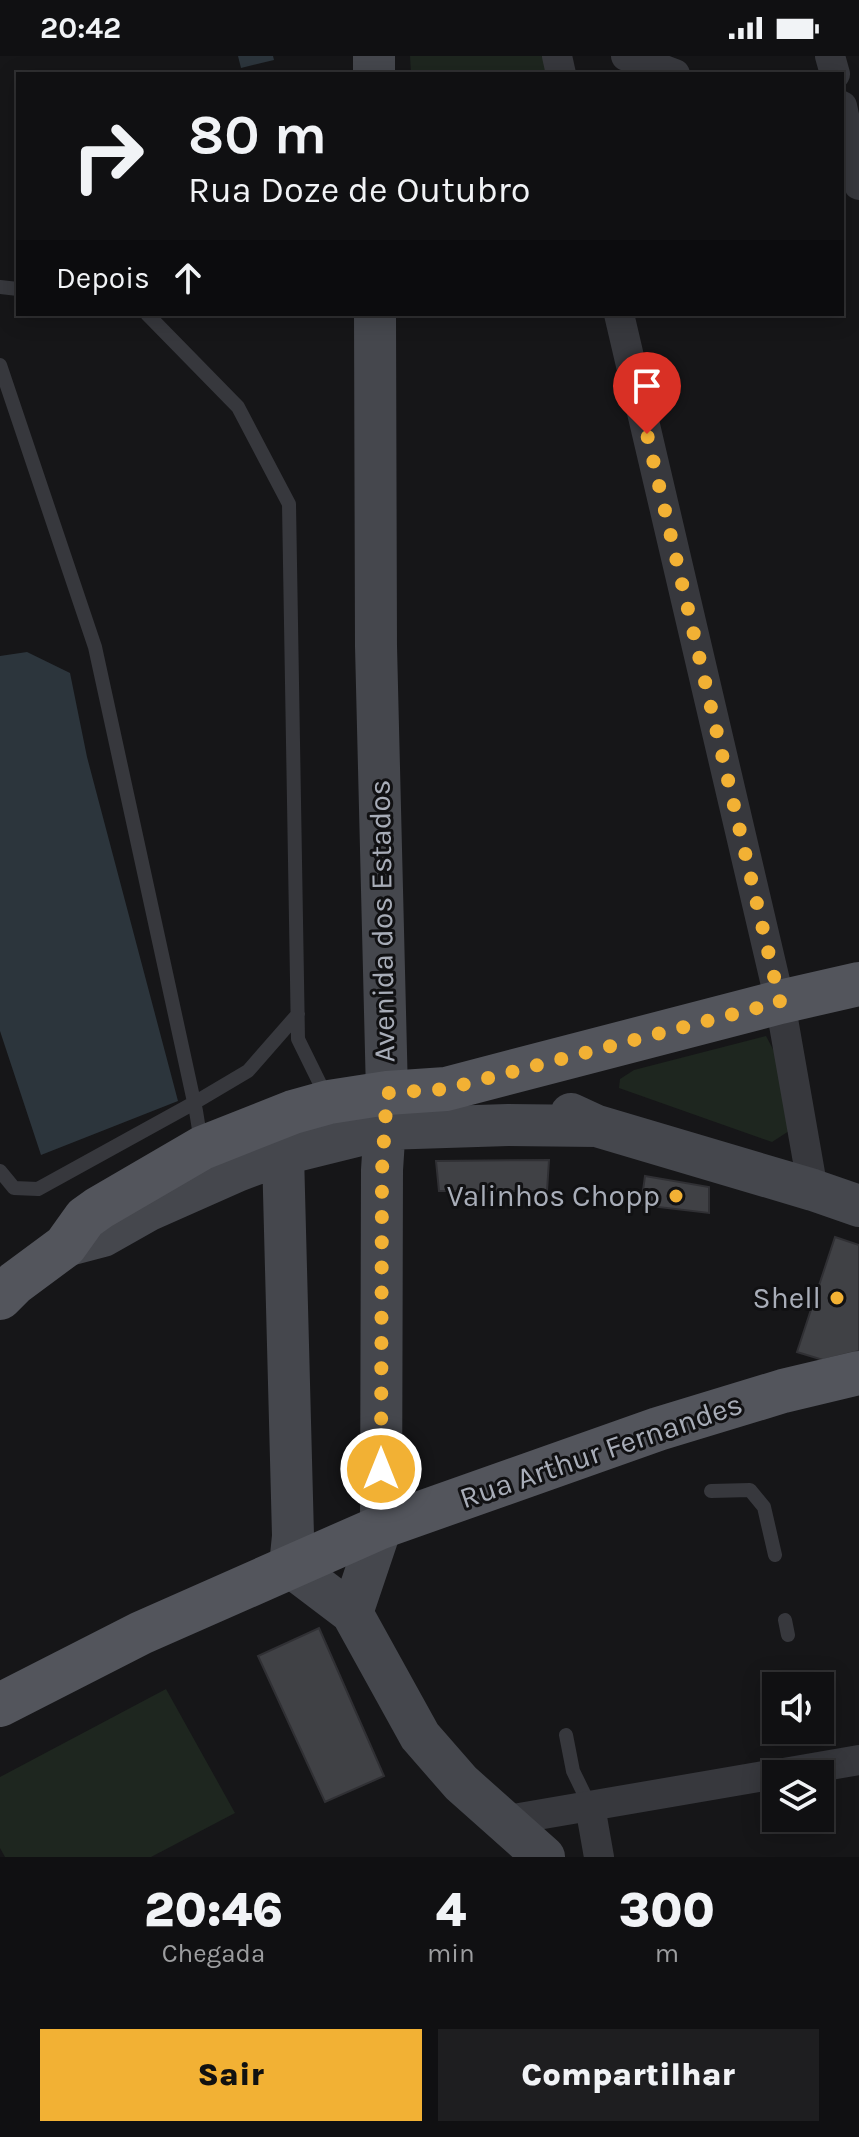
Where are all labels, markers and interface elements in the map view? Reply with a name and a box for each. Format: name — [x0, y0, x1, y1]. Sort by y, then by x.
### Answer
text: 20:42 — [40, 10, 121, 46]
text: 80 m — [188, 102, 327, 167]
icon: right — [56, 104, 160, 208]
text: Rua Doze de Outubro — [188, 169, 531, 211]
icon: ahead — [166, 256, 210, 300]
text: Depois — [56, 260, 150, 296]
pin — [613, 352, 681, 434]
icon: arrive — [625, 364, 669, 408]
street label: Avenida dos Estados — [362, 779, 402, 1063]
place label: Valinhos Chopp — [447, 1178, 660, 1214]
marker: Valinhos Chopp — [667, 1187, 685, 1205]
place label: Shell — [753, 1280, 821, 1316]
marker: Shell — [828, 1289, 846, 1307]
street label: Rua Arthur Fernandes — [455, 1386, 747, 1516]
position arrow — [339, 1427, 423, 1511]
map controls — [762, 1672, 834, 1832]
button: sound — [762, 1672, 834, 1744]
button: layers — [762, 1760, 834, 1832]
text: 20:46 — [144, 1882, 283, 1938]
text: 4 — [436, 1882, 466, 1938]
text: 300 — [619, 1882, 715, 1938]
text: Chegada — [162, 1938, 265, 1969]
text: min — [427, 1938, 475, 1969]
text: m — [655, 1938, 679, 1969]
button: Sair — [40, 2029, 422, 2121]
button: Compartilhar — [438, 2029, 819, 2121]

